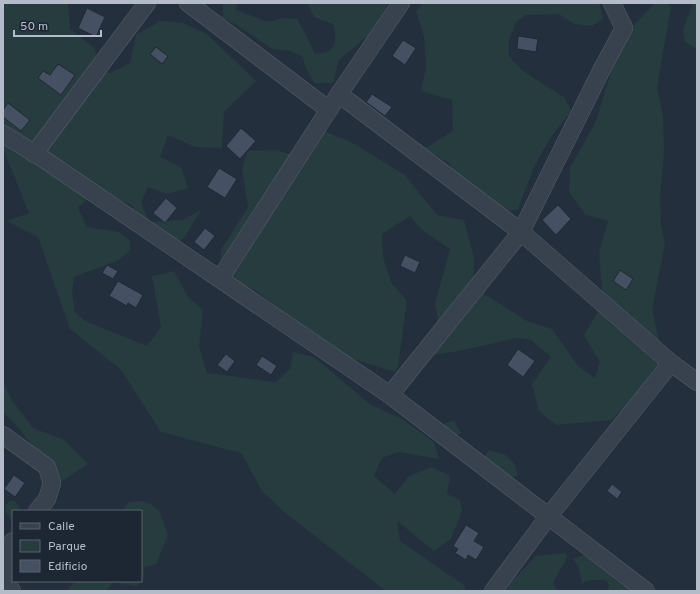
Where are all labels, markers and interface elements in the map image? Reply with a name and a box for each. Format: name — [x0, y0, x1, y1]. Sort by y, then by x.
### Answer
scale bar — [14, 12, 101, 38]
text: 50 m — [20, 19, 48, 35]
legend — [12, 510, 142, 582]
text: Calle — [48, 519, 75, 535]
text: Parque — [48, 539, 86, 555]
text: Edificio — [48, 559, 88, 575]

